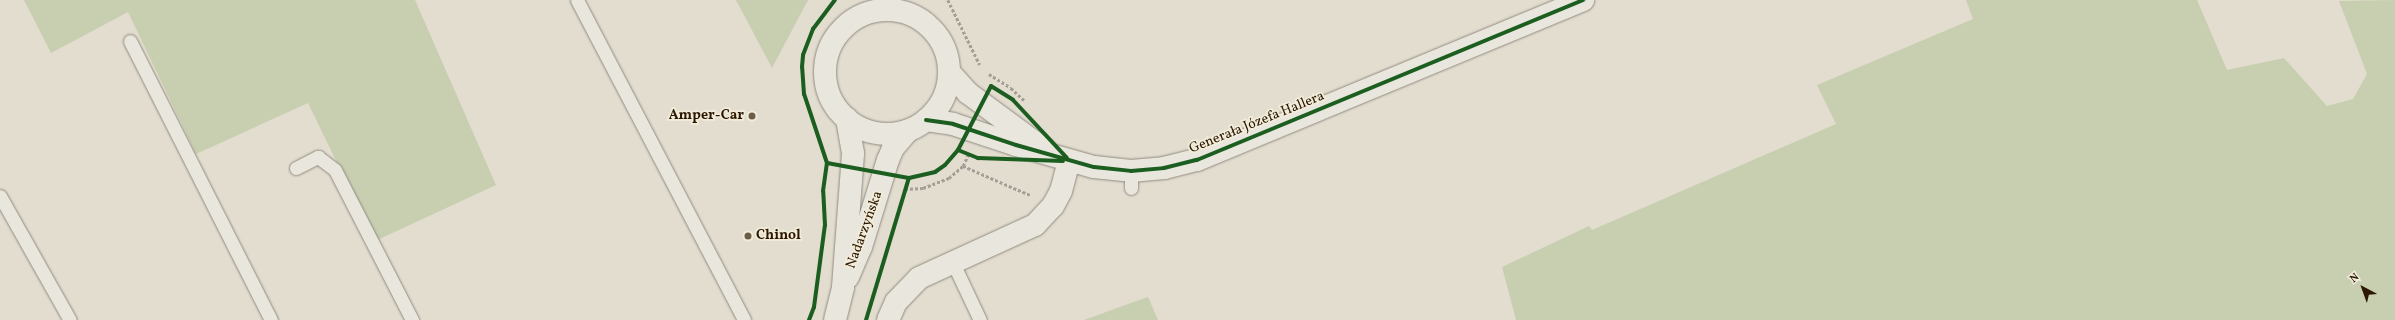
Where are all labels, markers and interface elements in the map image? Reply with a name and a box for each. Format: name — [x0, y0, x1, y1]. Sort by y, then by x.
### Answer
street label: Generała Józefa Hallera — [1187, 88, 1327, 158]
place label: Amper-Car — [669, 108, 744, 124]
marker: Amper-Car — [747, 111, 757, 121]
street label: Nadarzyńska — [843, 189, 887, 271]
place label: Chinol — [756, 228, 801, 244]
marker: Chinol — [743, 231, 753, 241]
north arrow — [2343, 268, 2383, 308]
text: N — [2347, 270, 2363, 287]

